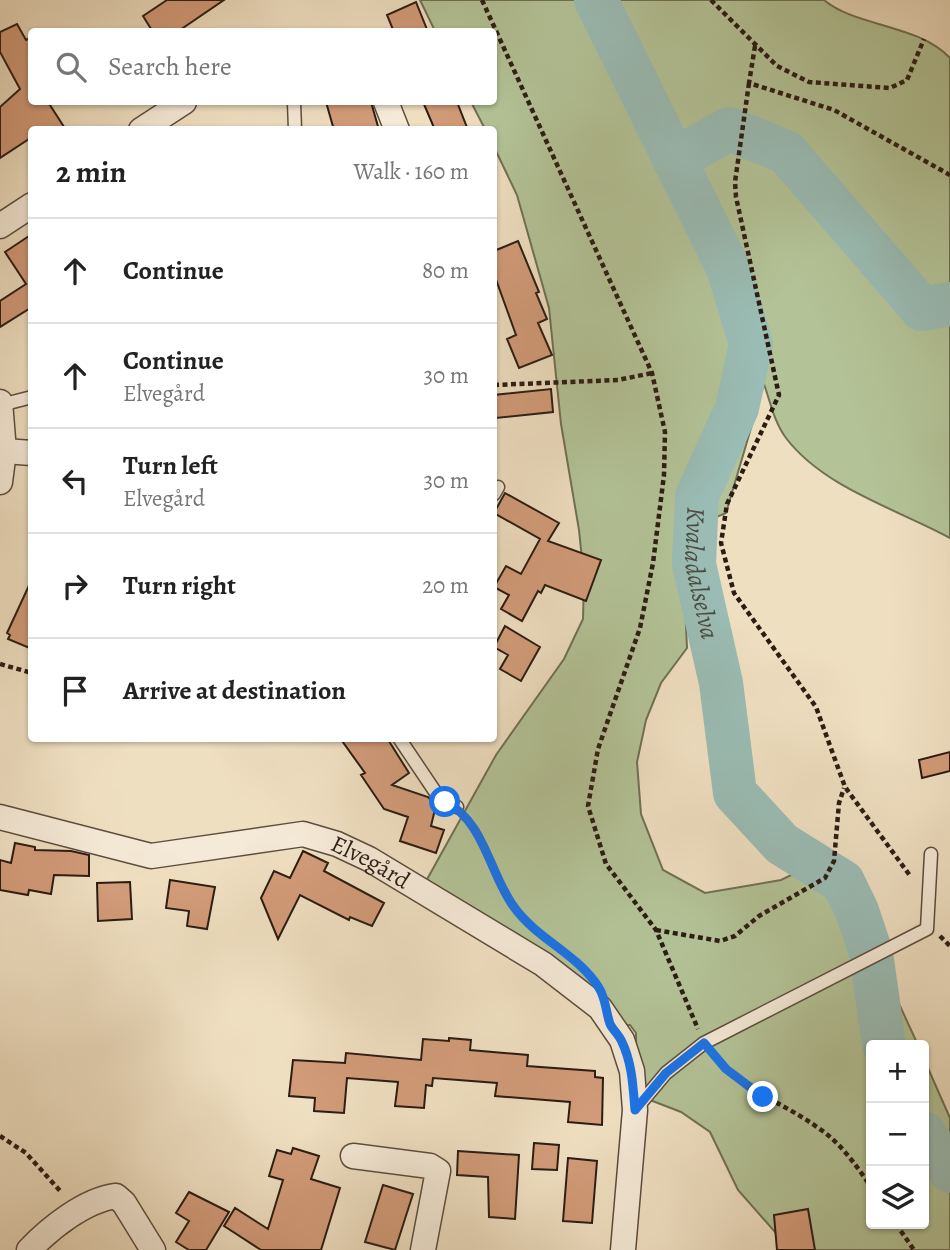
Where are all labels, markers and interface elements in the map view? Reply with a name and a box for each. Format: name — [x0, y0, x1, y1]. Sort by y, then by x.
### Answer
search box — [28, 28, 497, 105]
icon: search — [52, 48, 90, 86]
text: Search here — [108, 49, 232, 84]
text: 2 min — [56, 152, 126, 192]
text: Walk · 160 m — [354, 156, 469, 187]
icon: ahead — [56, 252, 94, 290]
text: Continue — [123, 253, 224, 288]
text: 80 m — [422, 255, 469, 286]
text: Continue — [123, 343, 224, 378]
icon: ahead — [56, 357, 94, 395]
text: 30 m — [423, 360, 469, 391]
text: Elvegård — [123, 378, 205, 409]
text: Turn left — [123, 448, 218, 483]
icon: left — [56, 462, 94, 500]
text: 30 m — [423, 465, 469, 496]
text: Elvegård — [123, 483, 205, 514]
water label: Kvaladalselva — [677, 506, 728, 642]
icon: right — [56, 567, 94, 605]
text: Turn right — [123, 568, 236, 603]
text: 20 m — [422, 570, 469, 601]
icon: arrive — [56, 672, 94, 710]
text: Arrive at destination — [123, 673, 346, 708]
route start — [429, 786, 460, 817]
street label: Elvegård — [326, 827, 416, 896]
map controls — [866, 1040, 929, 1229]
button: + — [866, 1040, 929, 1103]
route end — [747, 1081, 778, 1112]
button: − — [866, 1103, 929, 1166]
button: layers — [866, 1166, 929, 1229]

